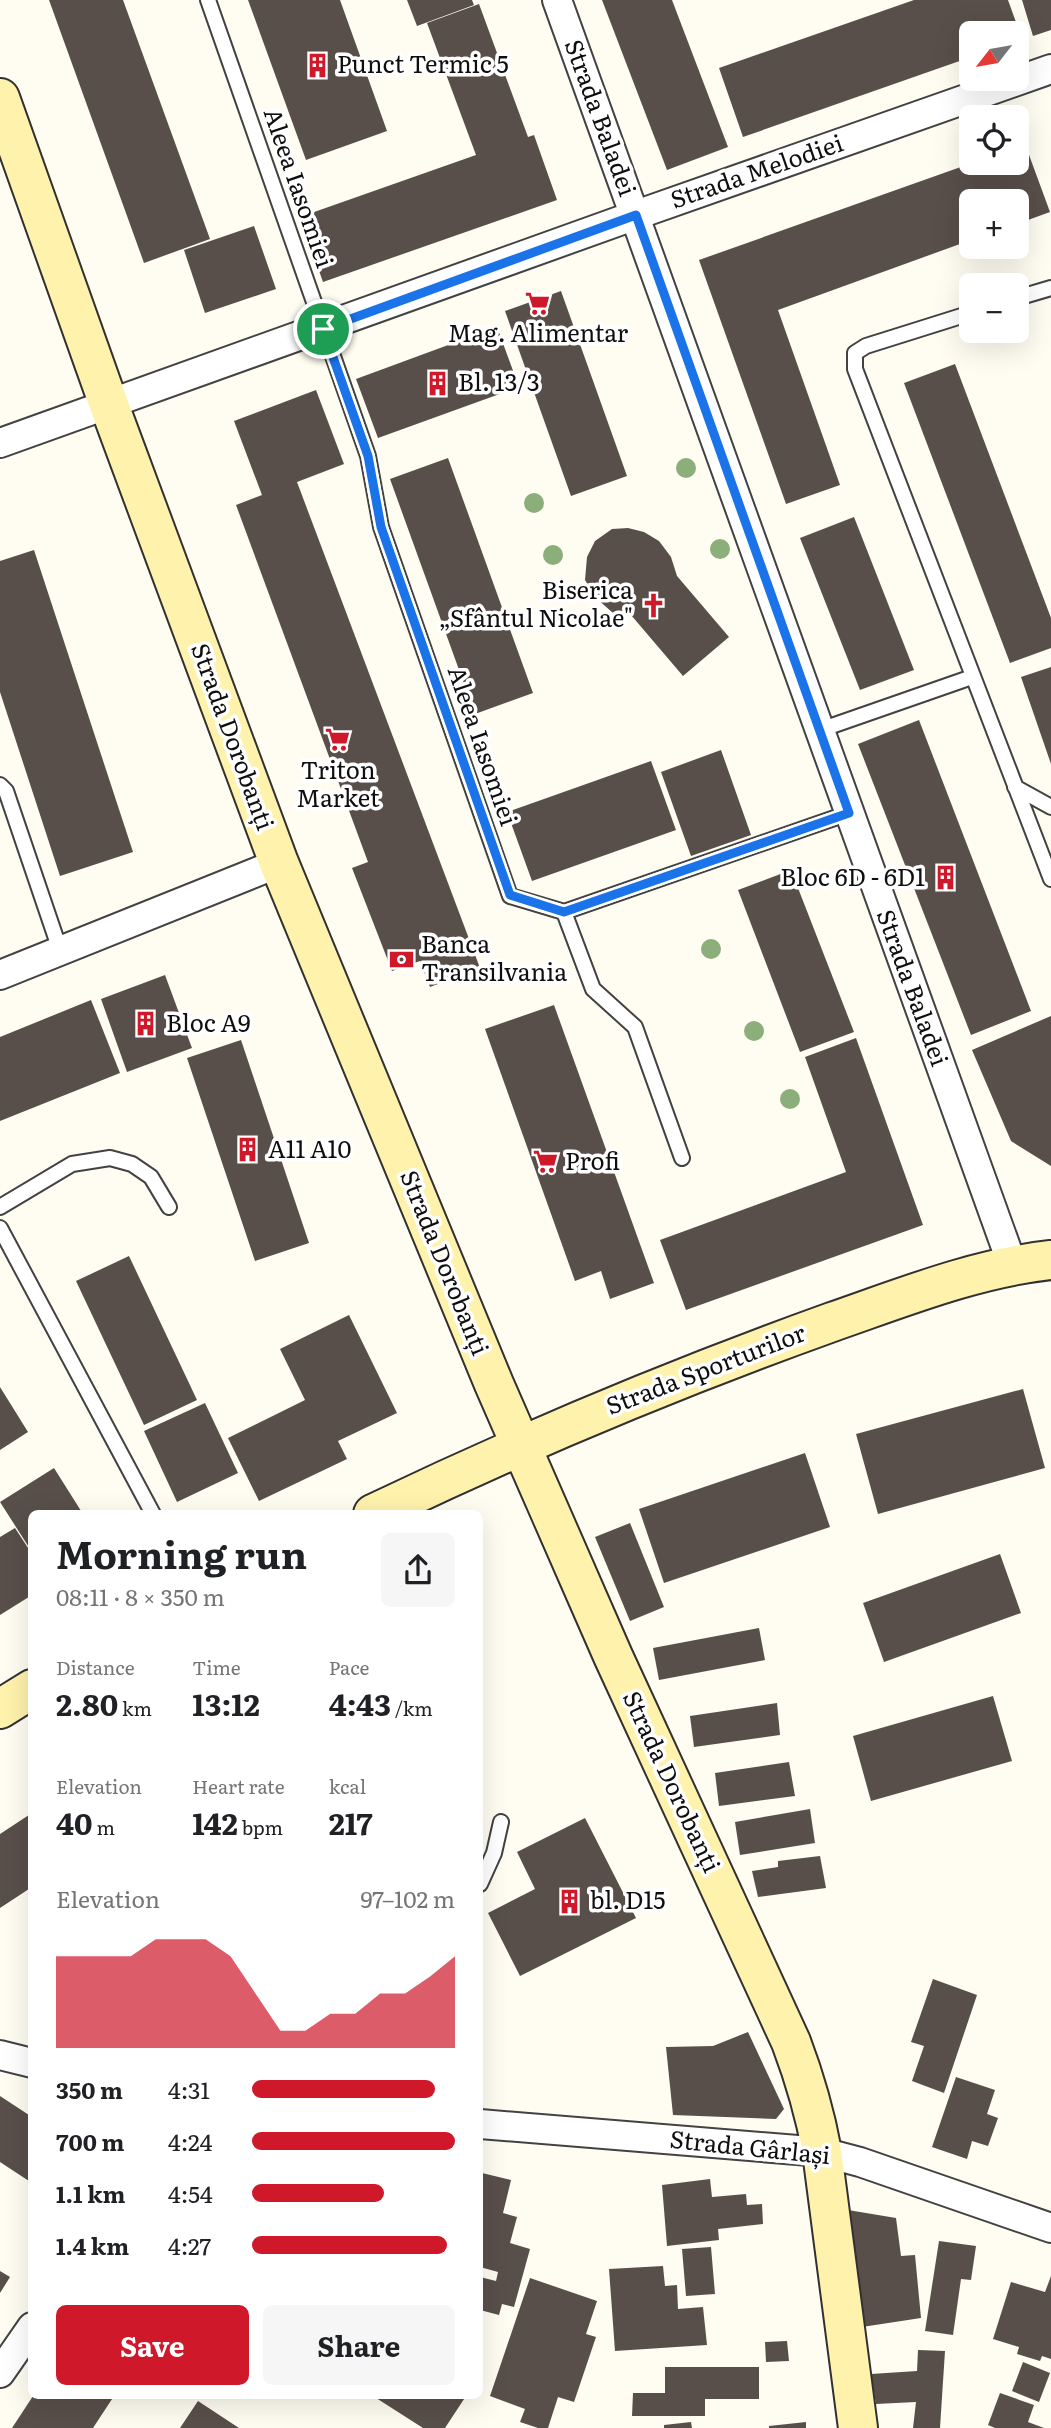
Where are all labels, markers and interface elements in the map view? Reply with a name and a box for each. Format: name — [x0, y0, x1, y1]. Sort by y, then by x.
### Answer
north arrow — [959, 21, 1029, 91]
map controls — [959, 21, 1029, 343]
street label: Strada Baladei — [558, 34, 647, 200]
place label: Punct Termic 5 — [337, 45, 509, 80]
building icon: Punct Termic 5 — [303, 51, 331, 79]
street label: Aleea Iasomiei — [257, 103, 344, 272]
button: locate — [959, 105, 1029, 175]
street label: Strada Melodiei — [665, 124, 847, 216]
button: + — [959, 189, 1029, 259]
button: − — [959, 273, 1029, 343]
supermarket icon: Mag. Alimentar — [524, 289, 552, 317]
pin — [293, 299, 353, 359]
icon: arrive — [304, 310, 342, 348]
place label: Mag. Alimentar — [448, 314, 629, 349]
place label: Bl. 13/3 — [458, 363, 540, 398]
building icon: Bl. 13/3 — [424, 369, 452, 397]
place label: Biserica „Sfântul Nicolae" — [440, 571, 633, 634]
church icon: Biserica „Sfântul Nicolae" — [639, 591, 667, 619]
street label: Strada Dorobanți — [184, 638, 284, 835]
street label: Aleea Iasomiei — [441, 661, 528, 830]
supermarket icon: Triton Market — [324, 726, 352, 754]
place label: Triton Market — [296, 751, 380, 814]
place label: Bloc 6D - 6D1 — [780, 858, 925, 893]
building icon: Bloc 6D - 6D1 — [931, 864, 959, 892]
street label: Strada Baladei — [870, 904, 959, 1070]
place label: Banca Transilvania — [421, 925, 567, 988]
bank icon: Banca Transilvania — [387, 945, 415, 973]
place label: Bloc A9 — [166, 1004, 251, 1039]
building icon: Bloc A9 — [132, 1010, 160, 1038]
place label: A11 A10 — [268, 1130, 351, 1165]
building icon: A11 A10 — [234, 1136, 262, 1164]
place label: Profi — [565, 1142, 620, 1177]
supermarket icon: Profi — [531, 1148, 559, 1176]
street label: Strada Dorobanți — [393, 1164, 499, 1360]
street label: Strada Sporturilor — [600, 1313, 811, 1422]
text: Morning run — [56, 1524, 307, 1581]
button: share — [381, 1533, 455, 1607]
text: 08:11 · 8 × 350 m — [56, 1579, 225, 1613]
text: Distance — [56, 1653, 135, 1681]
text: Time — [192, 1653, 241, 1681]
text: Pace — [329, 1653, 369, 1681]
text: 2.80 — [56, 1681, 118, 1725]
text: 13:12 — [192, 1681, 260, 1725]
text: 4:43 — [329, 1681, 391, 1725]
street label: Strada Dorobanți — [616, 1684, 731, 1877]
text: km — [118, 1694, 152, 1722]
text: /km — [391, 1694, 433, 1722]
text: Elevation — [56, 1772, 142, 1800]
text: Heart rate — [192, 1772, 285, 1800]
text: kcal — [329, 1772, 366, 1800]
text: 40 — [56, 1800, 93, 1844]
text: 142 — [192, 1800, 238, 1844]
text: 217 — [329, 1800, 373, 1844]
text: m — [93, 1813, 115, 1841]
text: bpm — [238, 1813, 283, 1841]
text: Elevation — [56, 1881, 160, 1915]
text: 97–102 m — [360, 1881, 455, 1915]
place label: bl. D15 — [590, 1881, 665, 1916]
building icon: bl. D15 — [556, 1887, 584, 1915]
text: 350 m — [56, 2072, 123, 2106]
text: 4:31 — [168, 2072, 210, 2106]
street label: Strada Gârlași — [668, 2120, 832, 2171]
text: 700 m — [56, 2124, 124, 2158]
text: 4:24 — [168, 2124, 212, 2158]
text: 1.1 km — [56, 2176, 126, 2210]
text: 4:54 — [168, 2176, 213, 2210]
text: 1.4 km — [56, 2228, 129, 2262]
text: 4:27 — [168, 2228, 211, 2262]
button: Save — [56, 2305, 249, 2385]
button: Share — [263, 2305, 455, 2385]

